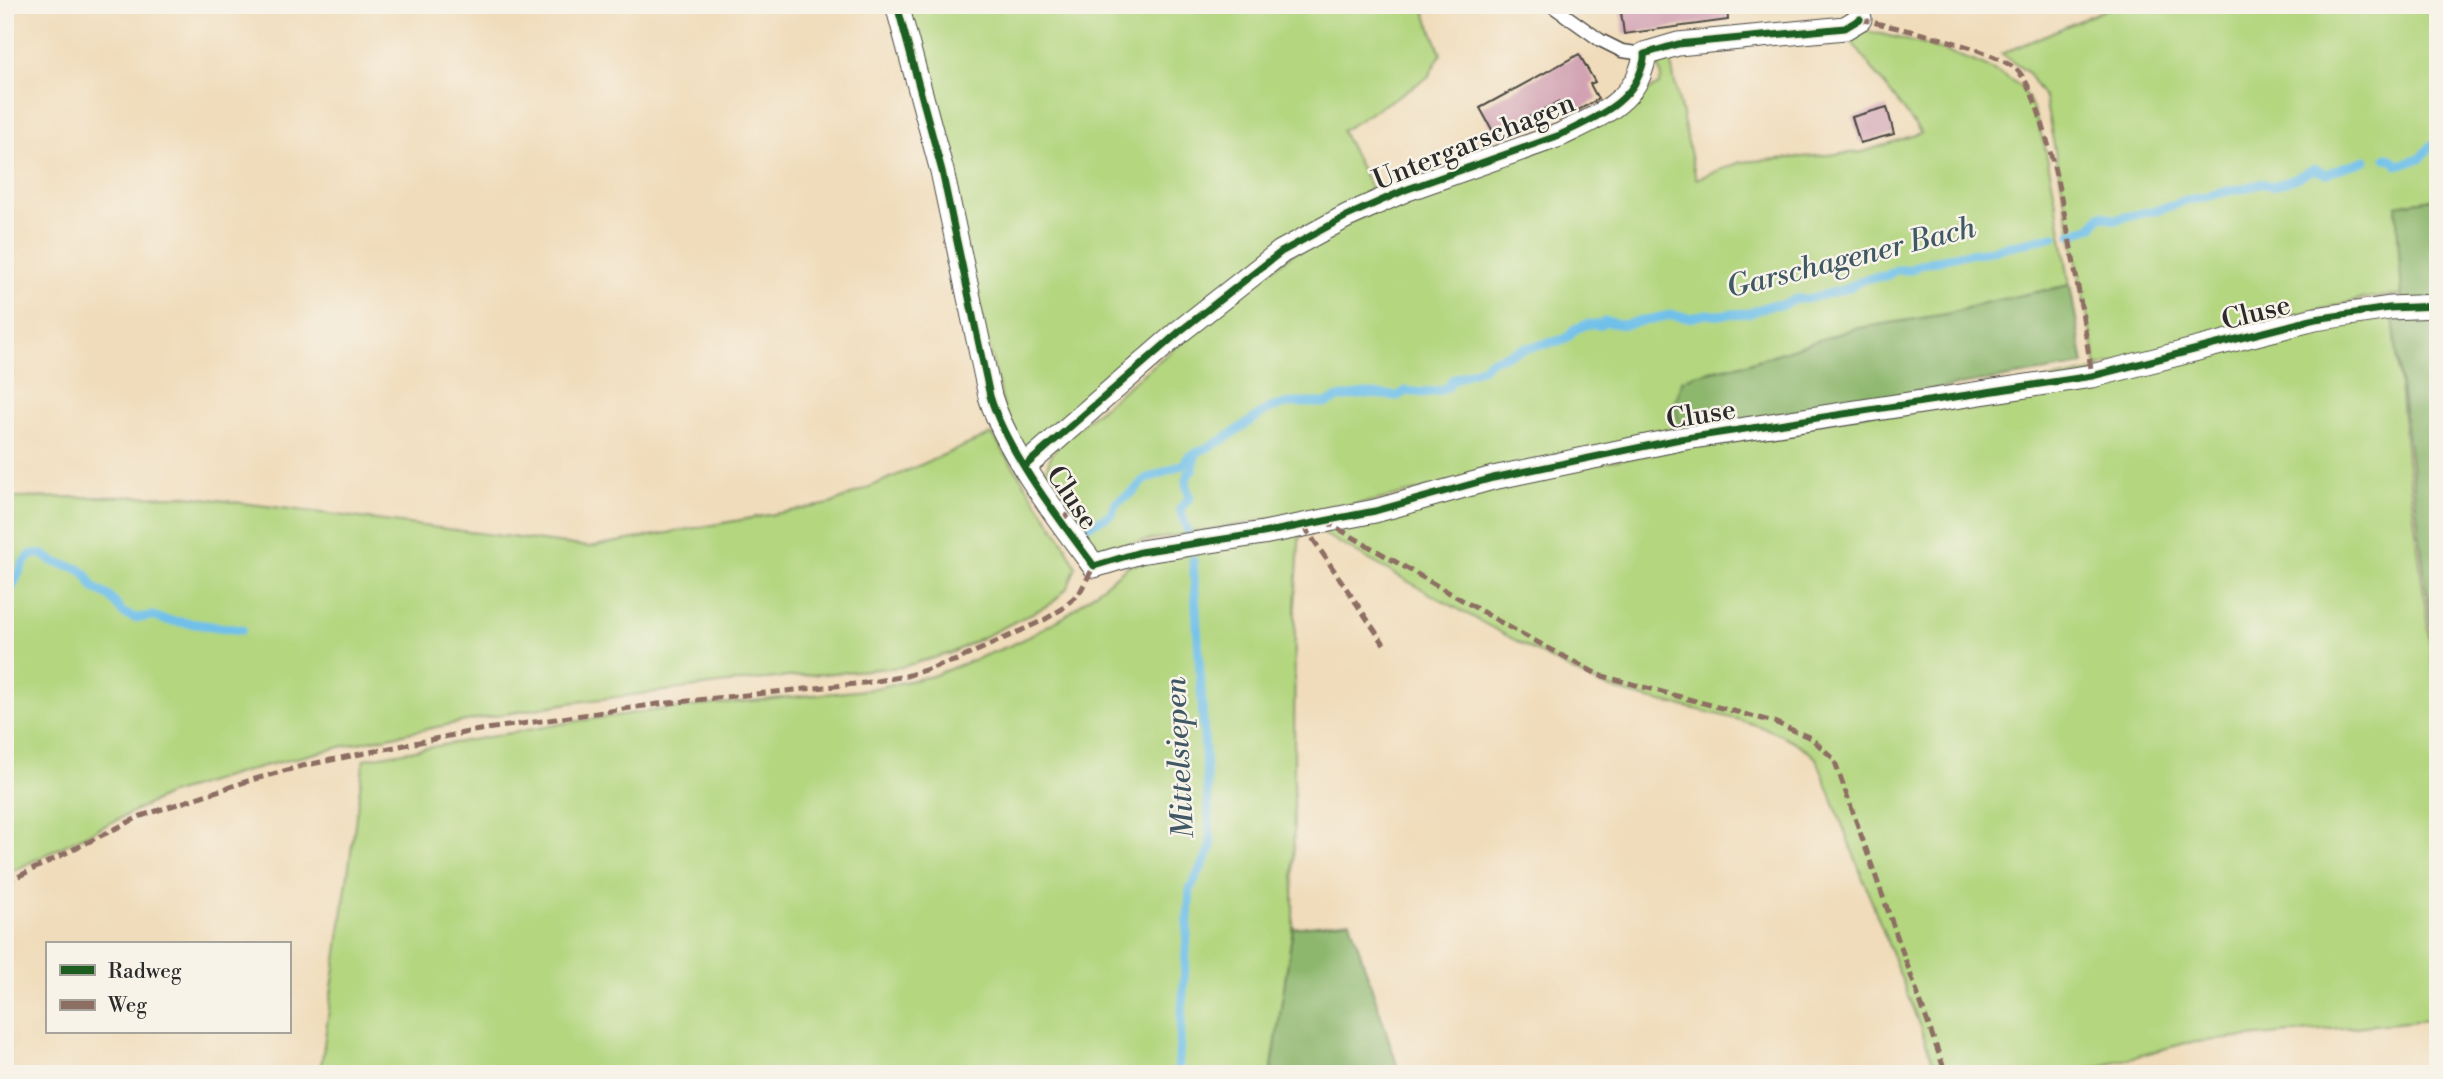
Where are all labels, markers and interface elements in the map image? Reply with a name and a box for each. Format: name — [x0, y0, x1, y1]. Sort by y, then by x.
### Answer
street label: Untergarschagen — [1368, 85, 1581, 199]
water label: Garschagener Bach — [1723, 209, 1980, 307]
street label: Cluse — [2218, 288, 2294, 338]
street label: Cluse — [1664, 392, 1738, 438]
street label: Cluse — [1038, 459, 1106, 537]
water label: Mittelsiepen — [1157, 676, 1203, 840]
legend — [46, 942, 290, 1034]
text: Radweg — [108, 959, 182, 985]
text: Weg — [107, 993, 147, 1019]

